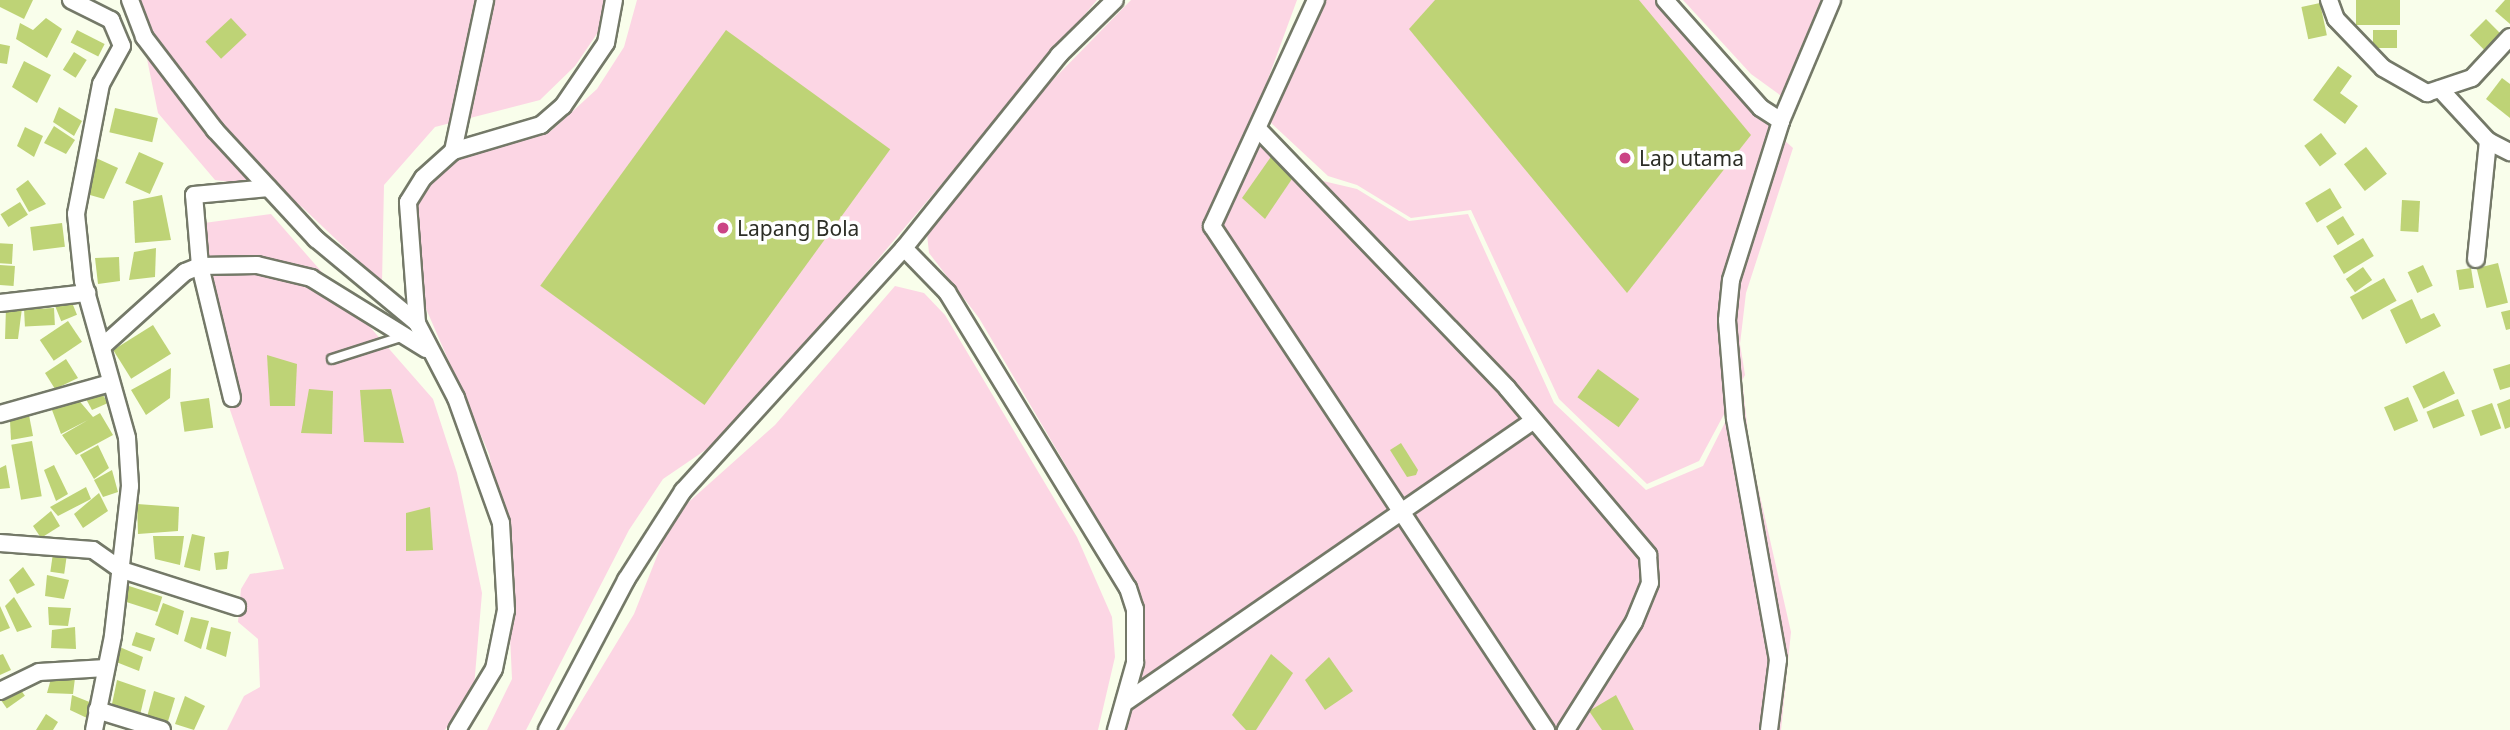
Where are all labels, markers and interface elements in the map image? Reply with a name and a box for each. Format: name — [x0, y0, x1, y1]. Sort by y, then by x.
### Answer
place label: Lap utama — [1639, 145, 1744, 171]
marker: Lap utama — [1617, 150, 1633, 166]
place label: Lapang Bola — [737, 215, 859, 241]
marker: Lapang Bola — [715, 220, 731, 236]

